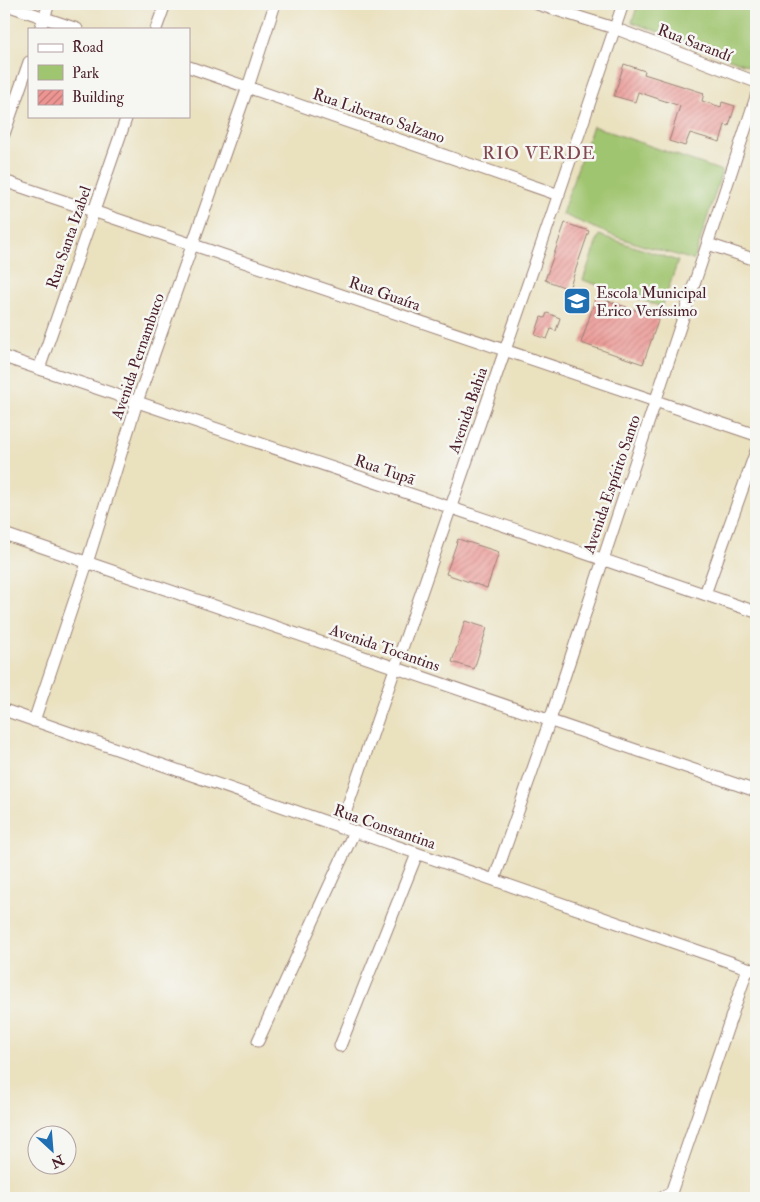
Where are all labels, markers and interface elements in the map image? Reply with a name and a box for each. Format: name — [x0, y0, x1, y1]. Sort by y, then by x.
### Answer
street label: Rua Sarandí — [655, 20, 736, 67]
legend — [28, 28, 190, 118]
text: Road — [72, 38, 104, 57]
text: Park — [72, 64, 99, 83]
street label: Rua Liberato Salzano — [310, 84, 448, 148]
text: Building — [72, 88, 124, 107]
district label: RIO VERDE — [482, 142, 596, 165]
street label: Rua Santa Izabel — [42, 183, 96, 291]
street label: Rua Guaíra — [346, 272, 424, 316]
place label: Escola Municipal Erico Veríssimo — [596, 283, 706, 321]
school or university icon: Escola Municipal Erico Veríssimo — [562, 286, 592, 316]
street label: Avenida Pernambuco — [107, 290, 169, 423]
street label: Avenida Bahia — [444, 364, 492, 457]
street label: Avenida Espírito Santo — [578, 412, 646, 558]
street label: Rua Tupã — [351, 450, 418, 491]
street label: Avenida Tocantins — [326, 619, 442, 676]
street label: Rua Constantina — [331, 800, 439, 854]
north arrow — [28, 1124, 78, 1174]
text: N — [48, 1150, 68, 1172]

